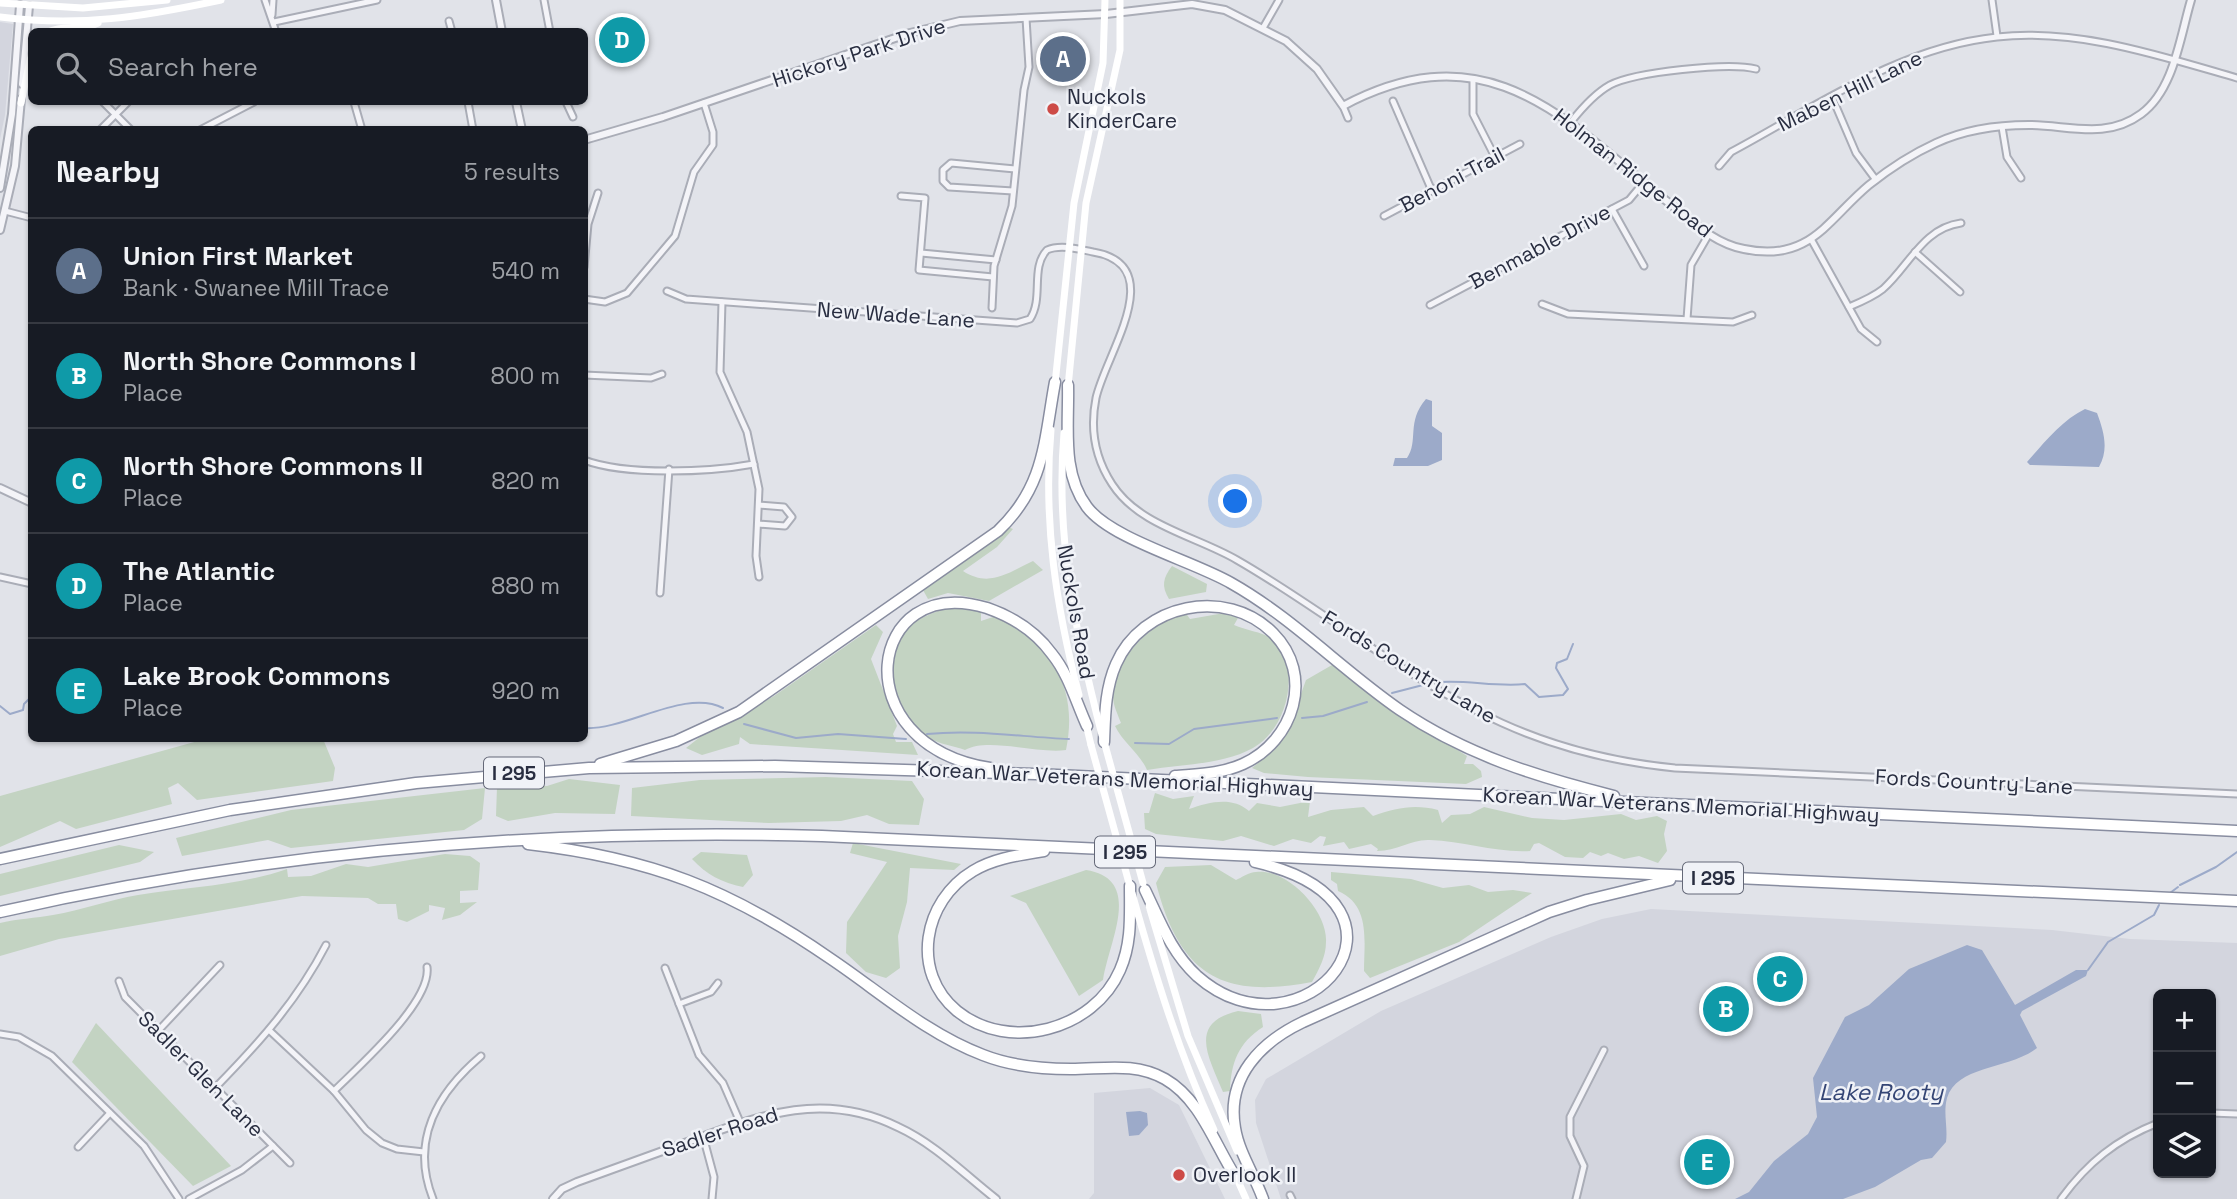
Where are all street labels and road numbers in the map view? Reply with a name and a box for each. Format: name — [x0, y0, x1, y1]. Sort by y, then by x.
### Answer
street label: Hickory Park Drive — [769, 12, 949, 93]
street label: Maben Hill Lane — [1773, 44, 1927, 137]
street label: Holman Ridge Road — [1548, 102, 1718, 243]
street label: Benoni Trail — [1394, 140, 1509, 219]
street label: Benmable Drive — [1464, 198, 1615, 295]
street label: New Wade Lane — [816, 296, 976, 333]
street label: Nuckols Road — [1051, 542, 1102, 681]
street label: Fords Country Lane — [1317, 604, 1501, 729]
street label: Korean War Veterans Memorial Highway — [916, 755, 1314, 802]
road number: I 295 — [484, 758, 544, 788]
street label: Fords Country Lane — [1874, 763, 2074, 800]
street label: Korean War Veterans Memorial Highway — [1482, 781, 1880, 828]
road number: I 295 — [1095, 836, 1155, 867]
road number: I 295 — [1683, 862, 1743, 894]
street label: Sadler Glen Lane — [133, 1005, 270, 1142]
street label: Sadler Road — [658, 1100, 781, 1163]

